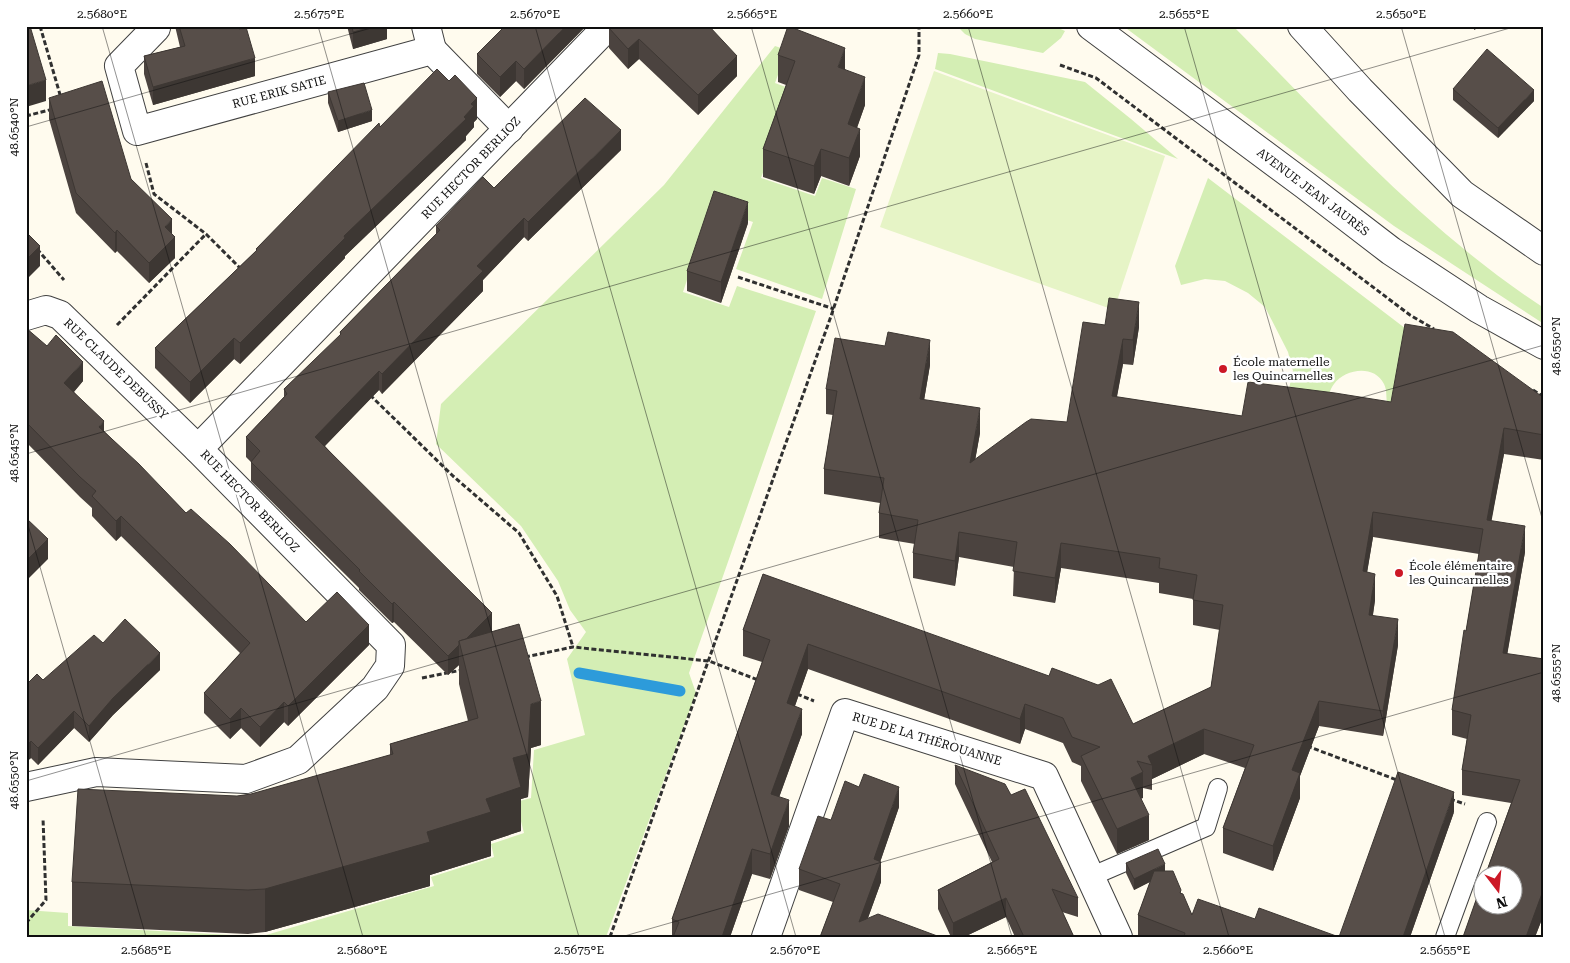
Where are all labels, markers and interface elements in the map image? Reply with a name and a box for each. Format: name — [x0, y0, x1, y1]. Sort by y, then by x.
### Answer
text: 2.5680°E — [77, 7, 127, 21]
text: 2.5675°E — [294, 7, 344, 21]
text: 2.5670°E — [510, 7, 560, 21]
text: 2.5665°E — [727, 7, 777, 21]
text: 2.5660°E — [943, 7, 993, 21]
text: 2.5655°E — [1159, 7, 1209, 21]
text: 2.5650°E — [1376, 7, 1426, 21]
street label: RUE ERIK SATIE — [231, 73, 327, 111]
text: 48.6540°N — [7, 97, 21, 156]
street label: RUE HECTOR BERLIOZ — [419, 114, 523, 222]
street label: AVENUE JEAN JAURÈS — [1254, 145, 1372, 239]
street label: RUE CLAUDE DEBUSSY — [61, 316, 172, 423]
text: 48.6550°N — [1549, 316, 1563, 375]
place label: École maternelle les Quincarnelles — [1233, 355, 1333, 383]
marker: École maternelle les Quincarnelles — [1217, 363, 1229, 375]
text: 48.6545°N — [7, 423, 21, 482]
street label: RUE HECTOR BERLIOZ — [198, 447, 302, 555]
place label: École élémentaire les Quincarnelles — [1409, 559, 1513, 587]
marker: École élémentaire les Quincarnelles — [1393, 567, 1405, 579]
text: 48.6555°N — [1549, 643, 1563, 702]
street label: RUE DE LA THÉROUANNE — [851, 710, 1003, 768]
text: 48.6550°N — [7, 750, 21, 809]
north arrow — [1472, 866, 1522, 916]
text: N — [1494, 893, 1509, 912]
text: 2.5685°E — [121, 943, 171, 957]
text: 2.5680°E — [337, 943, 387, 957]
text: 2.5675°E — [554, 943, 604, 957]
text: 2.5670°E — [770, 943, 820, 957]
text: 2.5665°E — [987, 943, 1037, 957]
text: 2.5660°E — [1203, 943, 1253, 957]
text: 2.5655°E — [1420, 943, 1470, 957]

